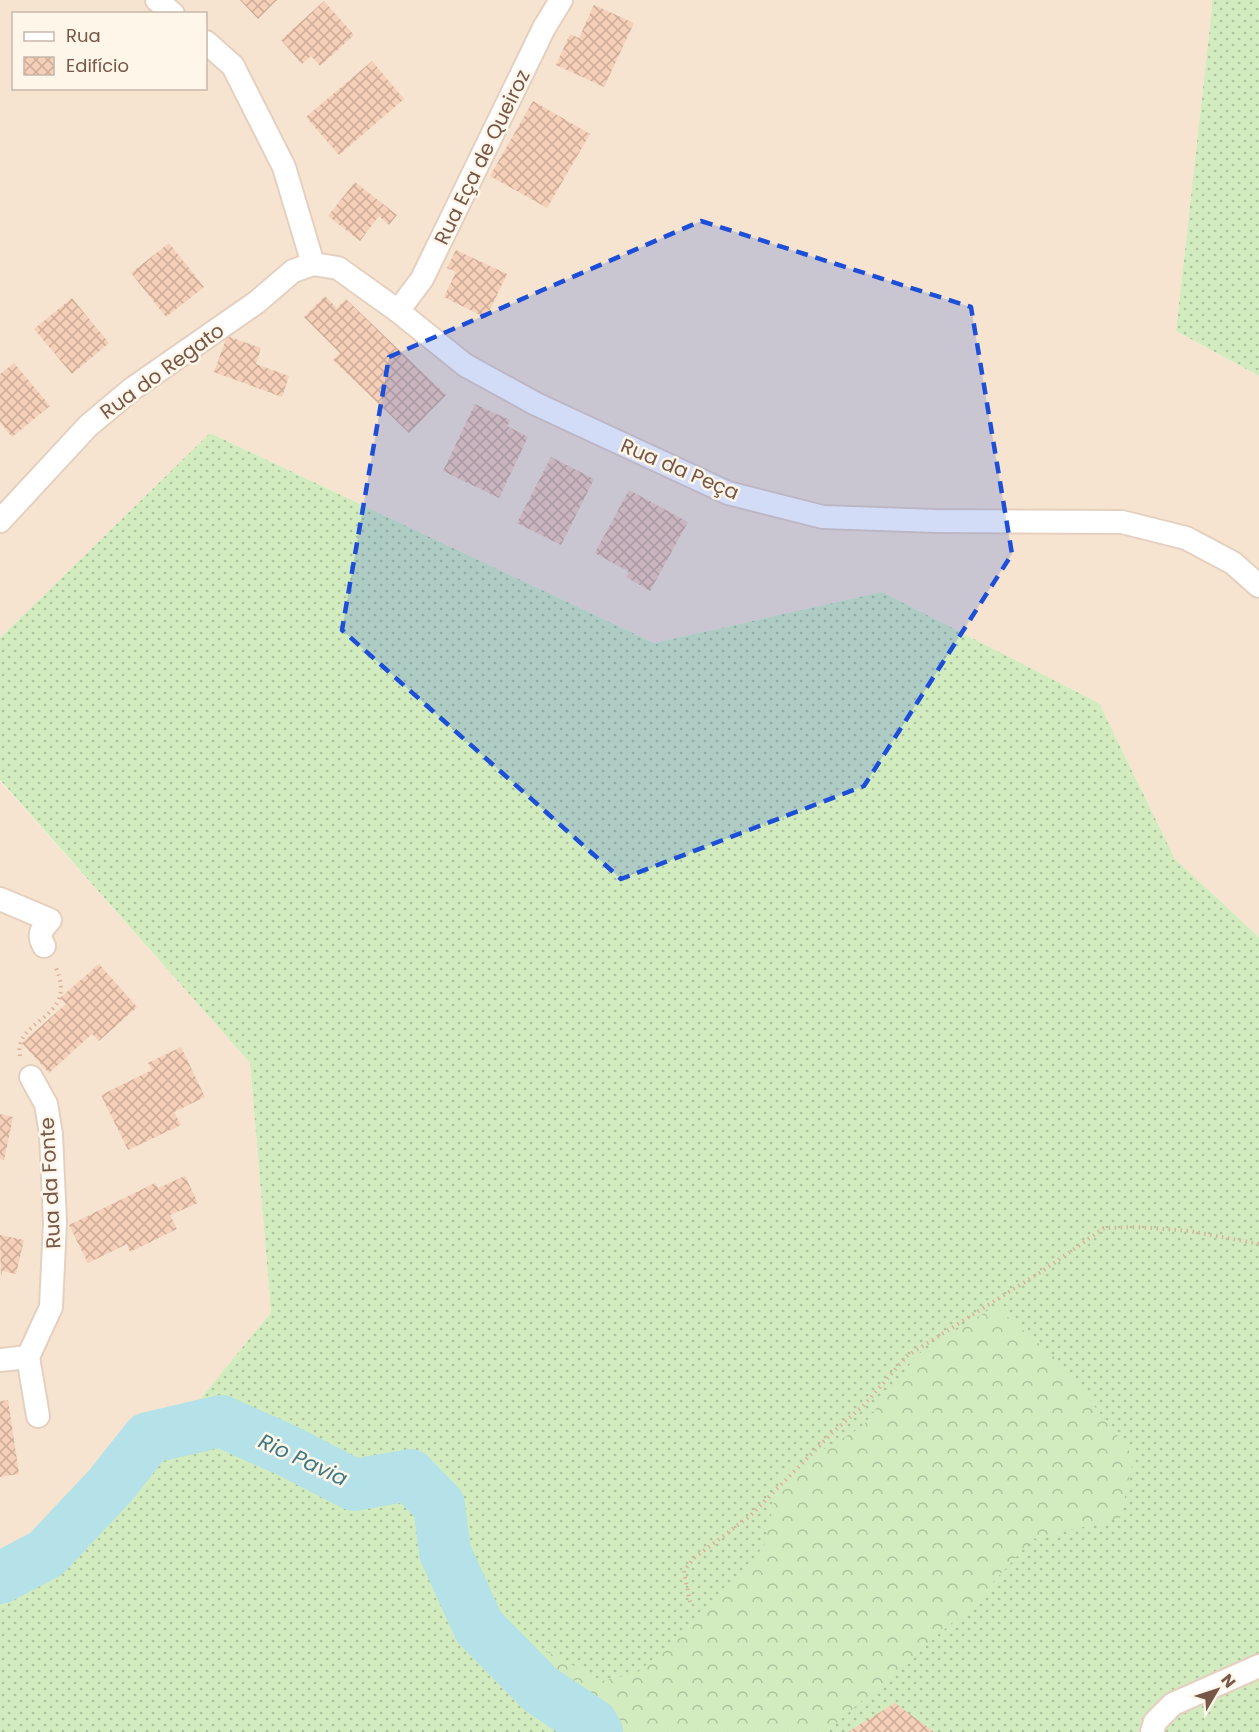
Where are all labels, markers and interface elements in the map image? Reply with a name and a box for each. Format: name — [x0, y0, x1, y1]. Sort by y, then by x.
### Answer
legend — [12, 12, 207, 90]
text: Rua — [66, 23, 101, 48]
text: Edifício — [66, 53, 129, 78]
street label: Rua Eça de Queiroz — [427, 65, 537, 249]
street label: Rua do Regato — [94, 316, 230, 426]
street label: Rua da Peça — [617, 432, 743, 506]
street label: Rua da Fonte — [33, 1117, 67, 1249]
water label: Rio Pavia — [254, 1426, 352, 1493]
north arrow — [1187, 1660, 1247, 1720]
text: N — [1216, 1669, 1241, 1693]

